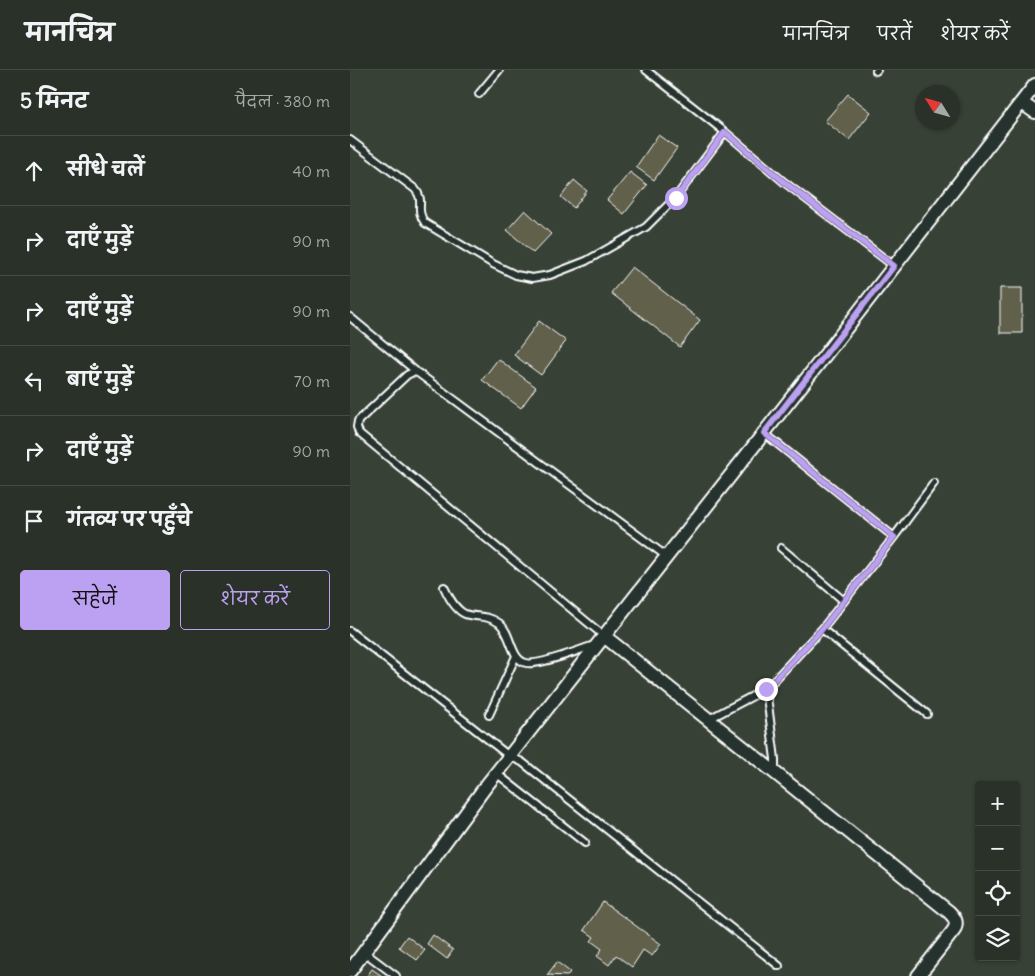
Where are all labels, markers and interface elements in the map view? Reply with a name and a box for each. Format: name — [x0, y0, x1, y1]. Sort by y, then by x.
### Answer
text: मानचित्र — [25, 17, 114, 47]
text: मानचित्र — [783, 22, 849, 45]
text: परतें — [877, 22, 912, 45]
text: शेयर करें — [940, 22, 1010, 45]
north arrow — [915, 85, 960, 130]
text: 5 मिनट — [20, 87, 88, 114]
text: पैदल · 380 m — [235, 91, 330, 111]
icon: ahead — [20, 157, 48, 185]
text: सीधे चलें — [67, 157, 144, 181]
text: 40 m — [292, 161, 330, 181]
route start — [665, 187, 688, 210]
icon: right — [20, 227, 48, 255]
text: दाएँ मुड़ें — [67, 227, 133, 251]
text: 90 m — [292, 231, 330, 251]
icon: right — [20, 297, 48, 325]
text: दाएँ मुड़ें — [67, 297, 133, 321]
text: 90 m — [292, 301, 330, 321]
icon: left — [20, 367, 48, 395]
text: बाएँ मुड़ें — [67, 367, 133, 391]
text: 70 m — [294, 371, 330, 391]
icon: right — [20, 437, 48, 465]
text: दाएँ मुड़ें — [67, 437, 133, 461]
text: 90 m — [292, 441, 330, 461]
icon: arrive — [20, 507, 48, 535]
text: गंतव्य पर पहुँचे — [67, 507, 192, 531]
button: सहेजें — [20, 570, 170, 630]
button: शेयर करें — [180, 570, 330, 630]
route end — [755, 678, 778, 701]
map controls — [975, 781, 1020, 961]
button: + — [975, 781, 1020, 826]
button: − — [975, 826, 1020, 871]
button: locate — [975, 871, 1020, 916]
button: layers — [975, 916, 1020, 961]

